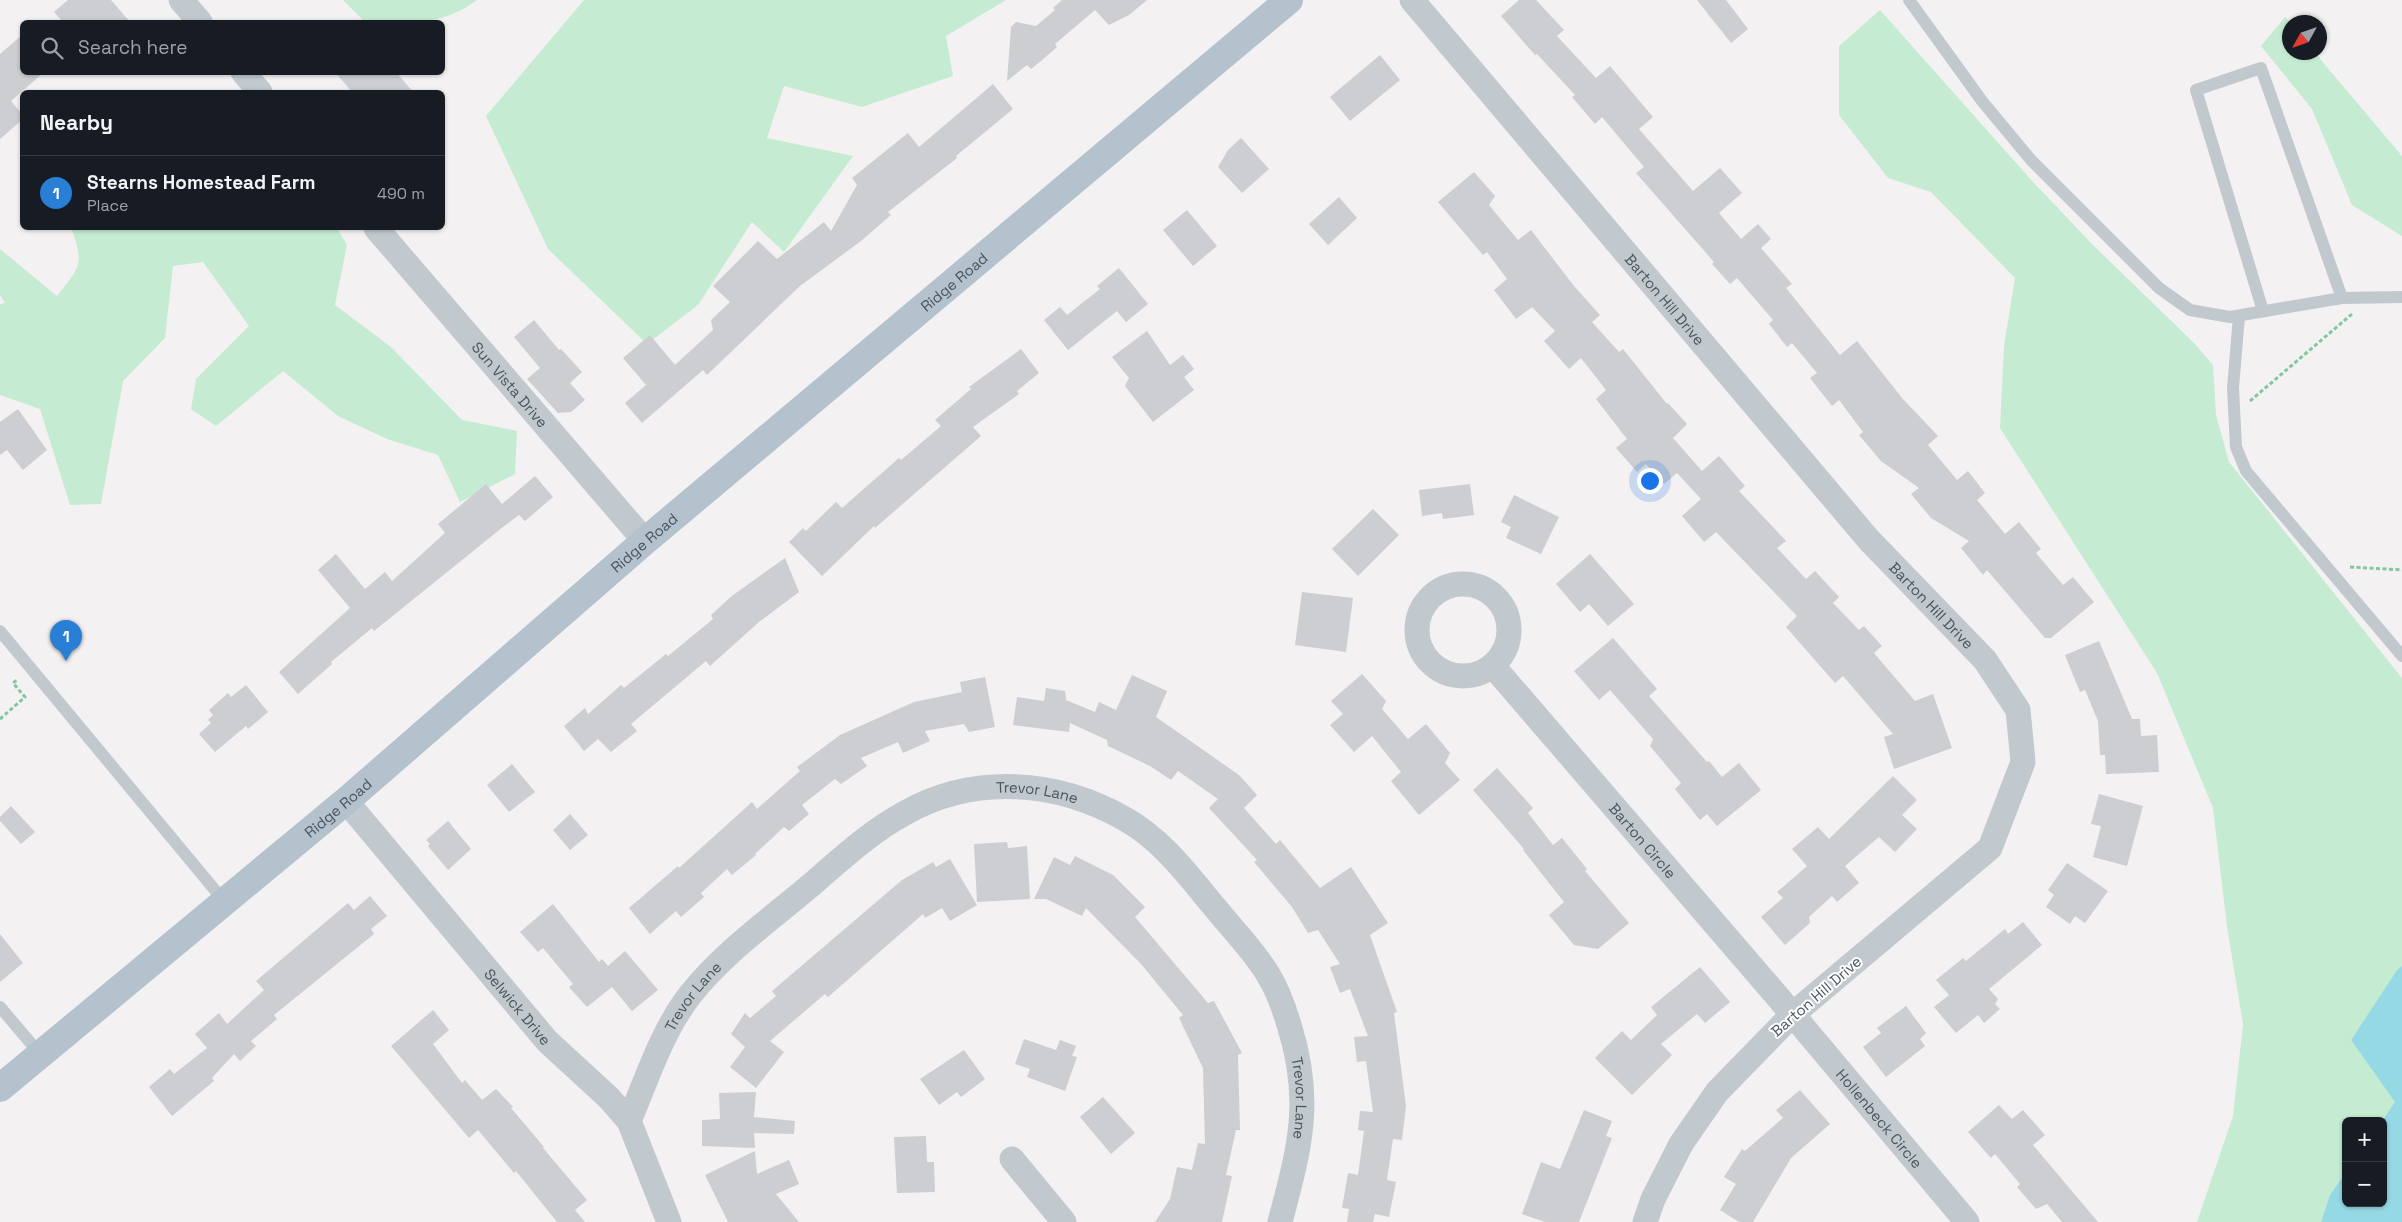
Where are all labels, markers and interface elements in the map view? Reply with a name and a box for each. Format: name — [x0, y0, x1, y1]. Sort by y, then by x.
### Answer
north arrow — [2282, 15, 2327, 60]
search box — [20, 20, 445, 75]
icon: search — [38, 34, 66, 62]
text: Search here — [78, 35, 188, 60]
text: Nearby — [40, 109, 113, 136]
text: Stearns Homestead Farm — [87, 170, 316, 195]
text: 1 — [52, 183, 60, 204]
text: 490 m — [377, 183, 425, 204]
text: Place — [87, 195, 129, 216]
street label: Ridge Road — [916, 248, 991, 315]
street label: Barton Hill Drive — [1621, 250, 1709, 349]
street label: Sun Vista Drive — [468, 337, 553, 431]
your location — [1637, 468, 1663, 494]
street label: Ridge Road — [606, 508, 681, 576]
street label: Barton Hill Drive — [1886, 558, 1978, 653]
pin: 1 — [50, 620, 82, 661]
street label: Ridge Road — [300, 774, 375, 841]
street label: Trevor Lane — [996, 777, 1081, 807]
street label: Barton Circle — [1605, 799, 1681, 882]
street label: Barton Hill Drive — [1767, 951, 1865, 1041]
street label: Trevor Lane — [660, 957, 725, 1034]
street label: Selwick Drive — [480, 964, 556, 1049]
street label: Trevor Lane — [1288, 1055, 1311, 1141]
street label: Hollenbeck Circle — [1832, 1064, 1927, 1172]
map controls — [2342, 1117, 2387, 1207]
button: + — [2342, 1117, 2387, 1162]
button: − — [2342, 1162, 2387, 1207]

